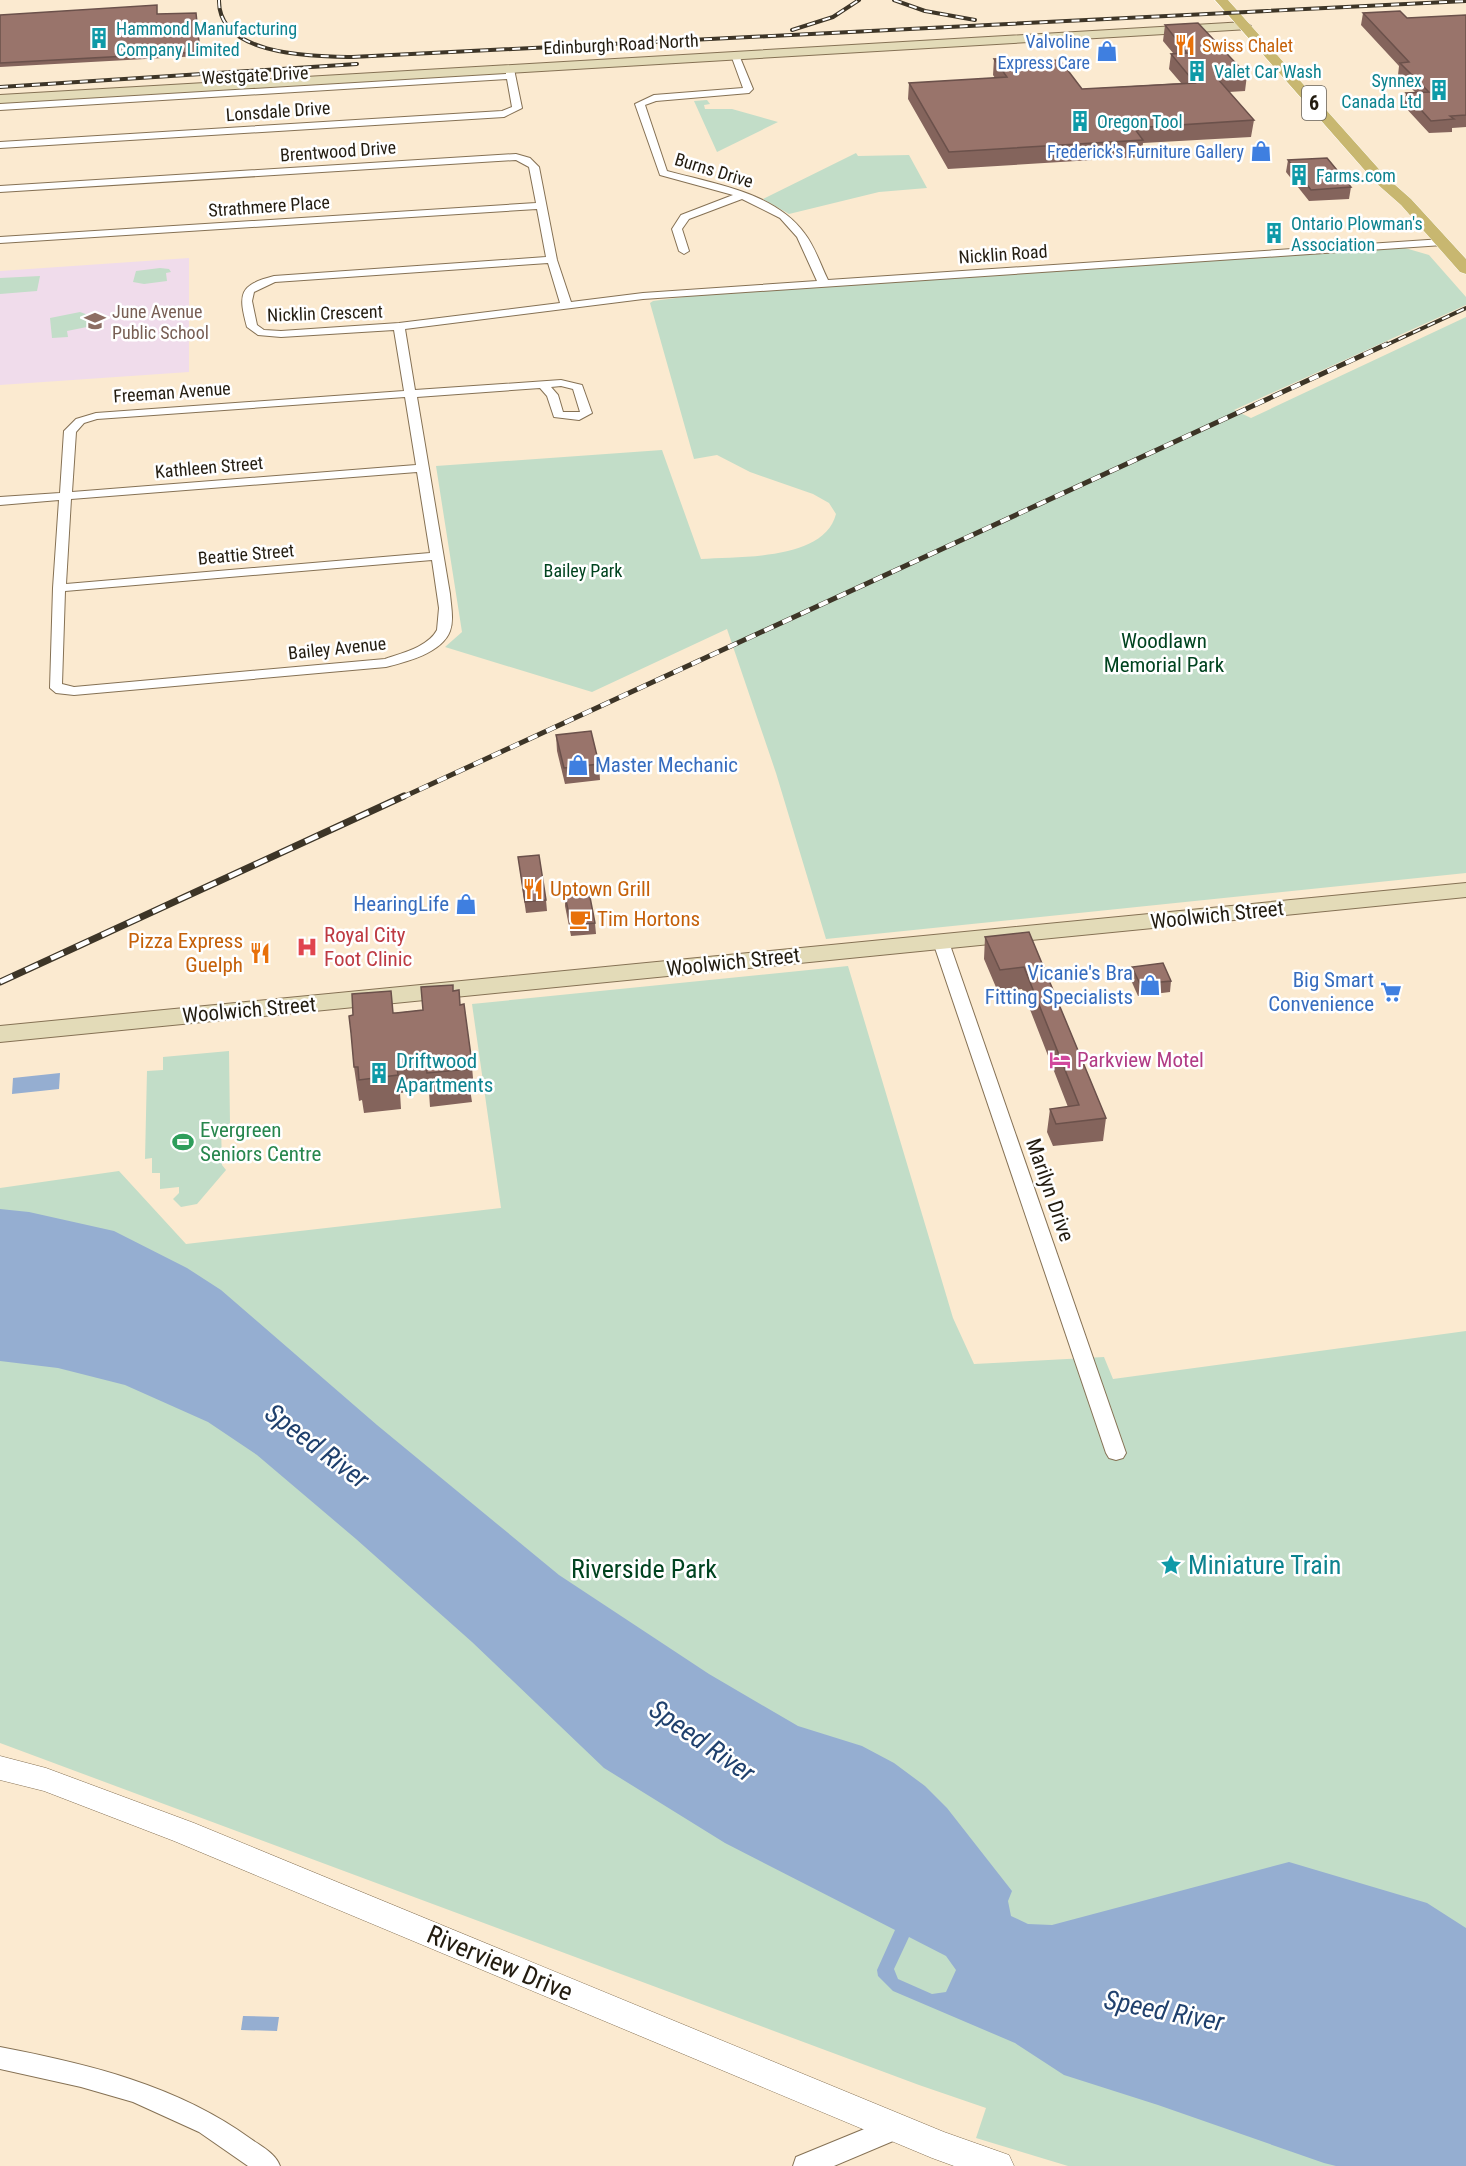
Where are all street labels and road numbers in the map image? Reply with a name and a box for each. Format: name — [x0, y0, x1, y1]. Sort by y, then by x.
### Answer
street label: Edinburgh Road North — [543, 29, 699, 59]
street label: Westgate Drive — [201, 62, 309, 88]
road number: 6 — [1302, 86, 1326, 120]
street label: Lonsdale Drive — [225, 97, 331, 125]
street label: Brentwood Drive — [279, 136, 397, 166]
street label: Burns Drive — [672, 148, 756, 192]
street label: Strathmere Place — [208, 191, 330, 221]
street label: Nicklin Road — [958, 240, 1048, 268]
street label: Nicklin Crescent — [267, 300, 383, 326]
street label: Freeman Avenue — [113, 377, 231, 407]
street label: Kathleen Street — [154, 452, 264, 482]
street label: Beattie Street — [197, 539, 295, 569]
street label: Bailey Avenue — [287, 632, 387, 664]
street label: Woolwich Street — [1149, 896, 1285, 934]
street label: Woolwich Street — [665, 943, 801, 981]
street label: Woolwich Street — [181, 992, 317, 1028]
street label: Marilyn Drive — [1021, 1135, 1079, 1245]
street label: Riverview Drive — [423, 1919, 577, 2007]

